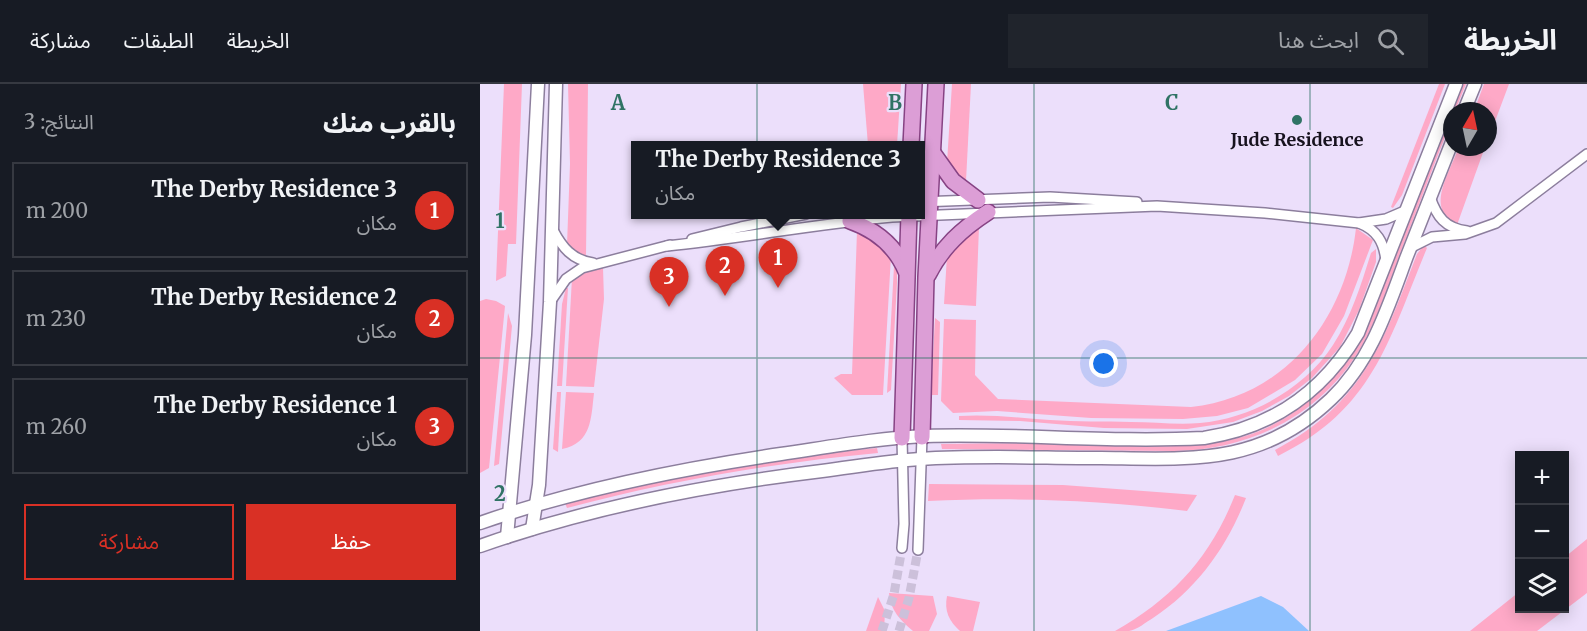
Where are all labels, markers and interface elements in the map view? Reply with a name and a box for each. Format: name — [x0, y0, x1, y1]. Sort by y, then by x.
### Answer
search box — [1008, 14, 1428, 68]
text: الخريطة — [1464, 22, 1557, 58]
icon: search — [1374, 25, 1407, 58]
text: ابحث هنا — [1278, 26, 1359, 54]
text: مشاركة — [30, 27, 91, 54]
text: الطبقات — [124, 27, 194, 54]
text: الخريطة — [227, 27, 290, 54]
text: A — [610, 90, 626, 115]
text: B — [888, 90, 902, 115]
text: C — [1165, 90, 1179, 115]
north arrow — [1443, 102, 1497, 156]
text: بالقرب منك — [323, 106, 456, 139]
text: النتائج: 3 — [24, 109, 94, 134]
marker: Jude Residence — [1290, 113, 1304, 127]
place label: Jude Residence — [1230, 128, 1364, 151]
popup — [631, 141, 925, 219]
text: The Derby Residence 3 — [655, 145, 901, 173]
text: The Derby Residence 3 — [151, 175, 397, 203]
text: مكان — [655, 180, 695, 205]
text: 200 m — [26, 198, 88, 223]
text: 1 — [430, 198, 439, 223]
text: 1 — [495, 208, 505, 233]
text: مكان — [357, 210, 397, 235]
pin: 1 — [758, 238, 798, 288]
pin: 2 — [706, 246, 744, 296]
pin: 3 — [650, 258, 688, 307]
text: The Derby Residence 2 — [151, 283, 397, 311]
text: 230 m — [26, 306, 86, 331]
text: 2 — [429, 306, 440, 331]
text: مكان — [357, 318, 397, 343]
your location — [1089, 349, 1118, 378]
text: The Derby Residence 1 — [154, 391, 397, 419]
text: 260 m — [26, 414, 87, 439]
text: 3 — [429, 414, 440, 439]
text: مكان — [357, 426, 397, 451]
map controls — [1515, 451, 1569, 613]
button: + — [1515, 451, 1569, 505]
text: 2 — [494, 481, 506, 506]
button: مشاركة — [24, 504, 234, 580]
button: حفظ — [246, 504, 456, 580]
button: − — [1515, 505, 1569, 559]
button: layers — [1515, 559, 1569, 613]

